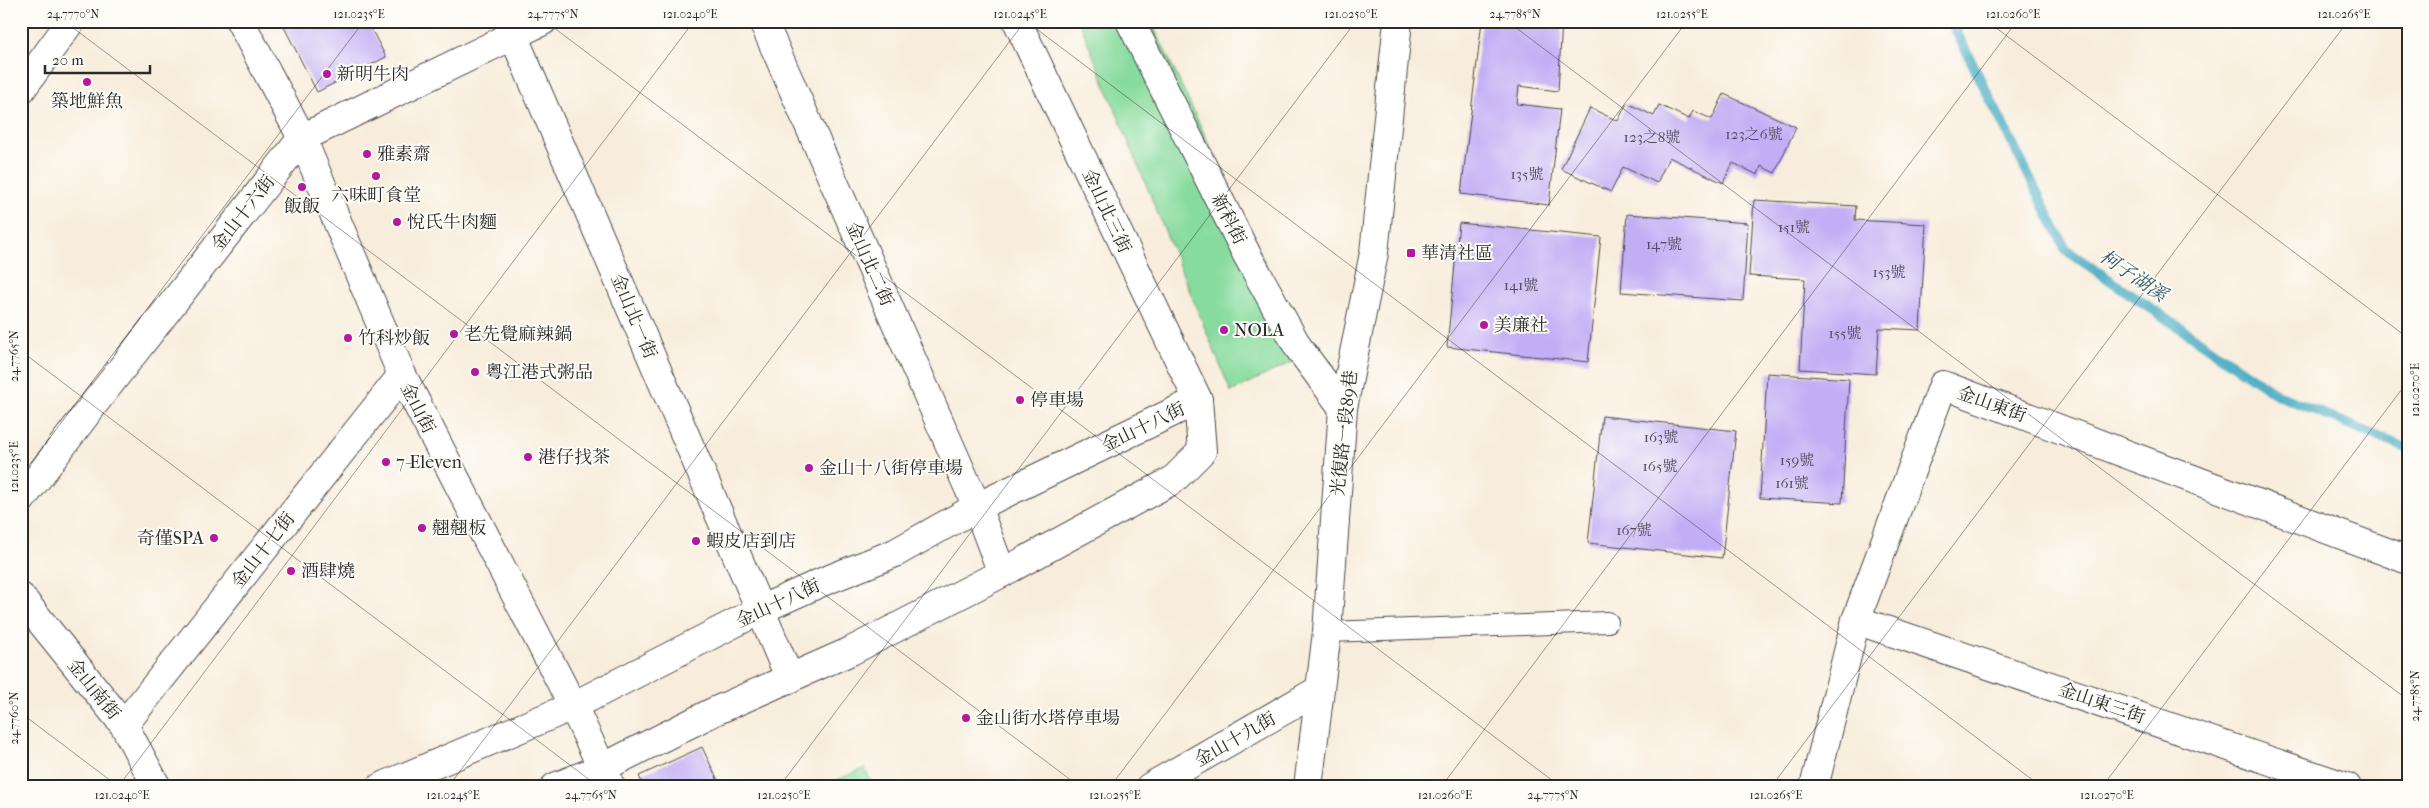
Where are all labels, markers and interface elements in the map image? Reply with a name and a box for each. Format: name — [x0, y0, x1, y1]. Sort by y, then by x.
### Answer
text: 24.7770°N — [47, 7, 99, 21]
text: 121.0235°E — [333, 7, 385, 21]
text: 24.7775°N — [527, 7, 579, 21]
text: 121.0240°E — [662, 7, 718, 21]
text: 121.0245°E — [993, 7, 1047, 21]
text: 121.0250°E — [1324, 7, 1378, 21]
text: 24.7785°N — [1489, 7, 1541, 21]
text: 121.0255°E — [1656, 7, 1708, 21]
text: 121.0260°E — [1986, 7, 2040, 21]
text: 121.0265°E — [2317, 7, 2371, 21]
scale bar — [45, 42, 150, 74]
text: 20 m — [52, 51, 84, 69]
place label: 新明牛肉 — [337, 64, 409, 85]
marker: 新明牛肉 — [321, 68, 333, 80]
marker: 築地鮮魚 — [81, 76, 93, 88]
place label: 築地鮮魚 — [51, 91, 123, 112]
house number: 123之6號 — [1725, 125, 1783, 143]
house number: 123之8號 — [1624, 128, 1680, 146]
place label: 雅素齋 — [377, 144, 431, 165]
marker: 雅素齋 — [361, 148, 373, 160]
house number: 135號 — [1511, 165, 1544, 183]
street label: 金山北三街 — [1078, 166, 1135, 256]
marker: 六味町食堂 — [370, 170, 382, 182]
street label: 金山十六街 — [207, 171, 279, 255]
marker: 飯飯 — [296, 181, 308, 193]
place label: 六味町食堂 — [331, 185, 421, 206]
street label: 新科街 — [1207, 190, 1250, 248]
place label: 飯飯 — [284, 196, 320, 217]
place label: 悅氏牛肉麵 — [407, 212, 497, 233]
marker: 悅氏牛肉麵 — [391, 216, 403, 228]
house number: 151號 — [1778, 218, 1810, 236]
street label: 金山北二街 — [842, 219, 897, 310]
house number: 147號 — [1646, 235, 1682, 253]
place label: 華清社區 — [1421, 243, 1493, 264]
water label: 柯子湖溪 — [2096, 245, 2173, 307]
marker: 華清社區 — [1405, 247, 1417, 259]
house number: 153號 — [1873, 263, 1905, 281]
street label: 金山北一街 — [606, 271, 661, 362]
house number: 141號 — [1504, 276, 1538, 294]
place label: 美廉社 — [1494, 315, 1548, 336]
marker: 美廉社 — [1478, 319, 1490, 331]
place label: NOLA — [1234, 320, 1285, 341]
place label: 老先覺麻辣鍋 — [464, 324, 572, 345]
marker: NOLA — [1218, 324, 1230, 336]
house number: 155號 — [1828, 324, 1862, 342]
place label: 竹科炒飯 — [358, 328, 430, 349]
marker: 老先覺麻辣鍋 — [448, 328, 460, 340]
text: 24.7765°N — [7, 330, 21, 382]
marker: 竹科炒飯 — [342, 332, 354, 344]
place label: 粵江港式粥品 — [485, 362, 593, 383]
text: 121.0270°E — [2408, 363, 2422, 417]
marker: 粵江港式粥品 — [469, 366, 481, 378]
street label: 光復路一段89巷 — [1327, 369, 1362, 497]
street label: 金山街 — [396, 379, 439, 437]
street label: 金山東街 — [1954, 382, 2029, 427]
place label: 停車場 — [1030, 390, 1084, 411]
marker: 停車場 — [1014, 394, 1026, 406]
street label: 金山十八街 — [1098, 398, 1188, 457]
house number: 163號 — [1644, 428, 1678, 446]
text: 121.0235°E — [7, 441, 21, 493]
place label: 港仔找茶 — [538, 447, 610, 468]
marker: 港仔找茶 — [522, 451, 534, 463]
house number: 159號 — [1780, 451, 1814, 469]
place label: 7-Eleven — [396, 452, 462, 473]
marker: 7-Eleven — [380, 456, 392, 468]
house number: 165號 — [1643, 457, 1677, 475]
place label: 金山十八街停車場 — [819, 458, 963, 479]
marker: 金山十八街停車場 — [803, 462, 815, 474]
house number: 161號 — [1775, 474, 1809, 492]
street label: 金山十七街 — [227, 508, 299, 592]
place label: 翹翹板 — [432, 518, 486, 539]
house number: 167號 — [1616, 521, 1652, 539]
marker: 翹翹板 — [416, 522, 428, 534]
place label: 奇僅SPA — [137, 528, 204, 549]
place label: 蝦皮店到店 — [706, 531, 796, 552]
marker: 奇僅SPA — [208, 532, 220, 544]
marker: 蝦皮店到店 — [690, 535, 702, 547]
place label: 酒肆燒 — [301, 561, 355, 582]
marker: 酒肆燒 — [285, 565, 297, 577]
street label: 金山十八街 — [733, 575, 823, 632]
street label: 金山南街 — [63, 655, 124, 724]
text: 24.7785°N — [2408, 670, 2422, 722]
street label: 金山東三街 — [2056, 679, 2148, 728]
text: 24.7760°N — [7, 691, 21, 745]
place label: 金山街水塔停車場 — [976, 708, 1120, 729]
street label: 金山十九街 — [1191, 708, 1279, 771]
marker: 金山街水塔停車場 — [960, 712, 972, 724]
text: 121.0240°E — [94, 788, 150, 802]
text: 121.0245°E — [426, 788, 480, 802]
text: 24.7765°N — [565, 788, 617, 802]
text: 121.0250°E — [757, 788, 811, 802]
text: 121.0255°E — [1089, 788, 1141, 802]
text: 121.0260°E — [1418, 788, 1472, 802]
text: 24.7775°N — [1527, 788, 1579, 802]
text: 121.0265°E — [1749, 788, 1803, 802]
text: 121.0270°E — [2080, 788, 2134, 802]

